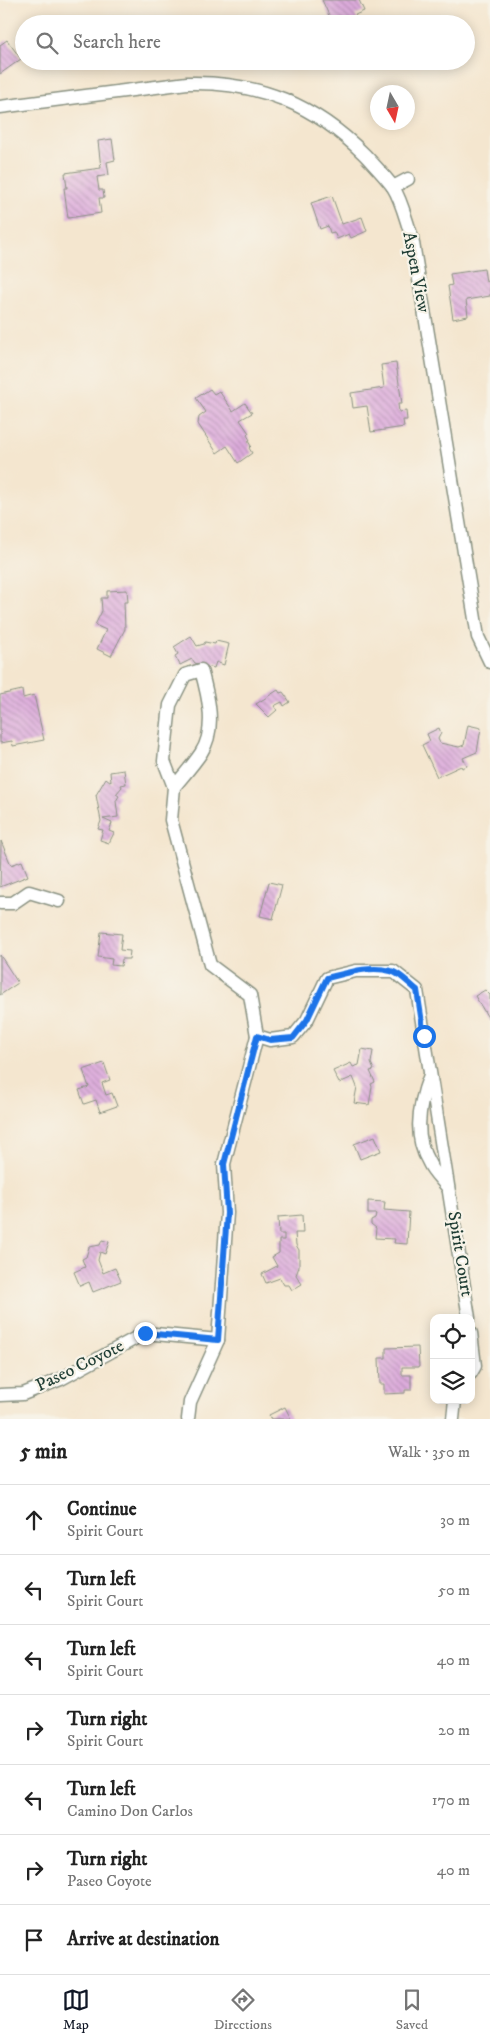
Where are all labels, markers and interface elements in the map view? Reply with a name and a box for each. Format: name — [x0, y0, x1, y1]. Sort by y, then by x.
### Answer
search box — [15, 15, 475, 70]
icon: search — [33, 29, 61, 57]
text: Search here — [73, 31, 161, 54]
north arrow — [370, 85, 415, 130]
street label: Aspen View — [397, 230, 435, 315]
route start — [413, 1025, 436, 1048]
street label: Spirit Court — [442, 1210, 478, 1298]
map controls — [430, 1314, 475, 1404]
button: locate — [430, 1314, 475, 1359]
route end — [134, 1322, 157, 1345]
street label: Paseo Coyote — [32, 1335, 128, 1397]
button: layers — [430, 1359, 475, 1404]
text: 5 min — [20, 1439, 67, 1465]
text: Walk · 350 m — [388, 1442, 470, 1462]
text: Continue — [67, 1498, 137, 1521]
icon: ahead — [20, 1506, 48, 1534]
text: 30 m — [440, 1510, 470, 1530]
text: Spirit Court — [67, 1521, 143, 1541]
text: Turn left — [67, 1568, 136, 1591]
icon: left — [20, 1576, 48, 1604]
text: 50 m — [438, 1580, 470, 1600]
text: Spirit Court — [67, 1591, 143, 1611]
text: Turn left — [67, 1638, 136, 1661]
icon: left — [20, 1646, 48, 1674]
text: 40 m — [437, 1650, 470, 1670]
text: Spirit Court — [67, 1661, 143, 1681]
text: Turn right — [67, 1708, 147, 1731]
icon: right — [20, 1716, 48, 1744]
text: 20 m — [438, 1720, 470, 1740]
text: Spirit Court — [67, 1731, 143, 1751]
text: Turn left — [67, 1778, 136, 1801]
icon: left — [20, 1786, 48, 1814]
text: 170 m — [432, 1790, 470, 1810]
text: Camino Don Carlos — [67, 1801, 193, 1821]
text: Turn right — [67, 1848, 147, 1871]
icon: right — [20, 1856, 48, 1884]
text: 40 m — [437, 1860, 470, 1880]
text: Paseo Coyote — [67, 1871, 152, 1891]
icon: arrive — [20, 1926, 48, 1954]
text: Arrive at destination — [67, 1928, 219, 1951]
tab: Map — [62, 1986, 90, 2034]
tab: Directions — [214, 1986, 272, 2034]
tab: Saved — [396, 1986, 428, 2034]

